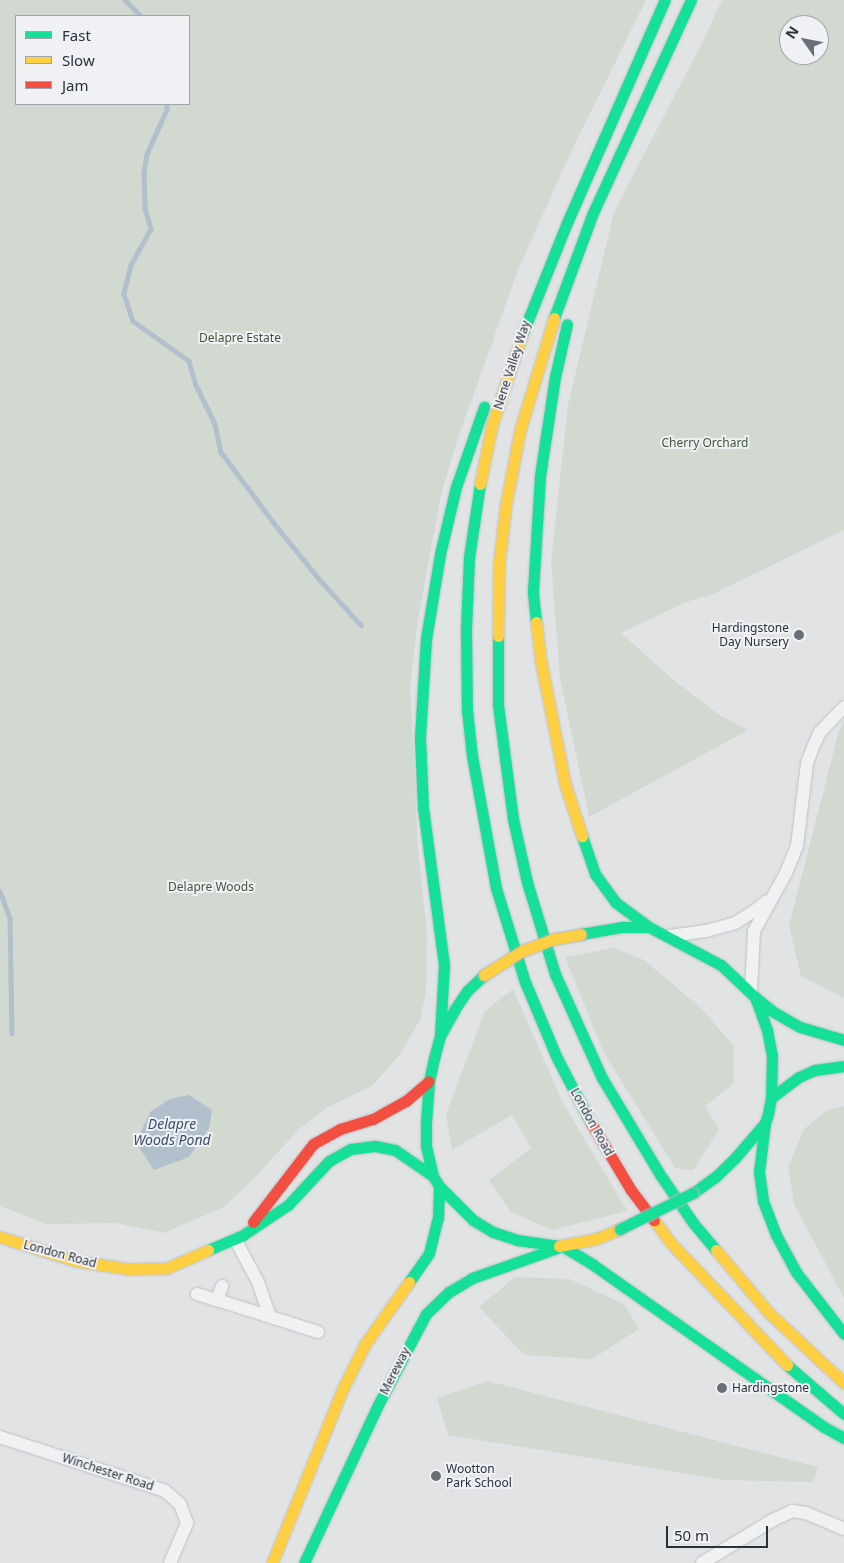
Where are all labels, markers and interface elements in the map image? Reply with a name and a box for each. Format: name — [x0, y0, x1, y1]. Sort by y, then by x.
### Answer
legend — [15, 15, 190, 105]
north arrow — [779, 15, 829, 65]
text: N — [781, 22, 803, 42]
text: Fast — [62, 25, 91, 45]
text: Slow — [62, 50, 95, 70]
text: Jam — [62, 75, 89, 95]
street label: Nene Valley Way — [491, 319, 533, 411]
park label: Delapre Estate — [199, 331, 281, 345]
park label: Cherry Orchard — [661, 436, 749, 450]
place label: Hardingstone Day Nursery — [712, 621, 789, 649]
marker: Hardingstone Day Nursery — [793, 629, 805, 641]
park label: Delapre Woods — [168, 880, 254, 894]
street label: London Road — [568, 1086, 616, 1158]
water label: Delapre Woods Pond — [133, 1116, 211, 1148]
street label: London Road — [22, 1237, 98, 1271]
street label: Mereway — [377, 1345, 413, 1397]
place label: Hardingstone — [732, 1381, 809, 1395]
marker: Hardingstone — [716, 1382, 728, 1394]
street label: Winchester Road — [60, 1450, 156, 1494]
place label: Wootton Park School — [446, 1462, 512, 1490]
marker: Wootton Park School — [430, 1470, 442, 1482]
scale bar — [669, 1516, 772, 1548]
text: 50 m — [674, 1525, 709, 1545]

